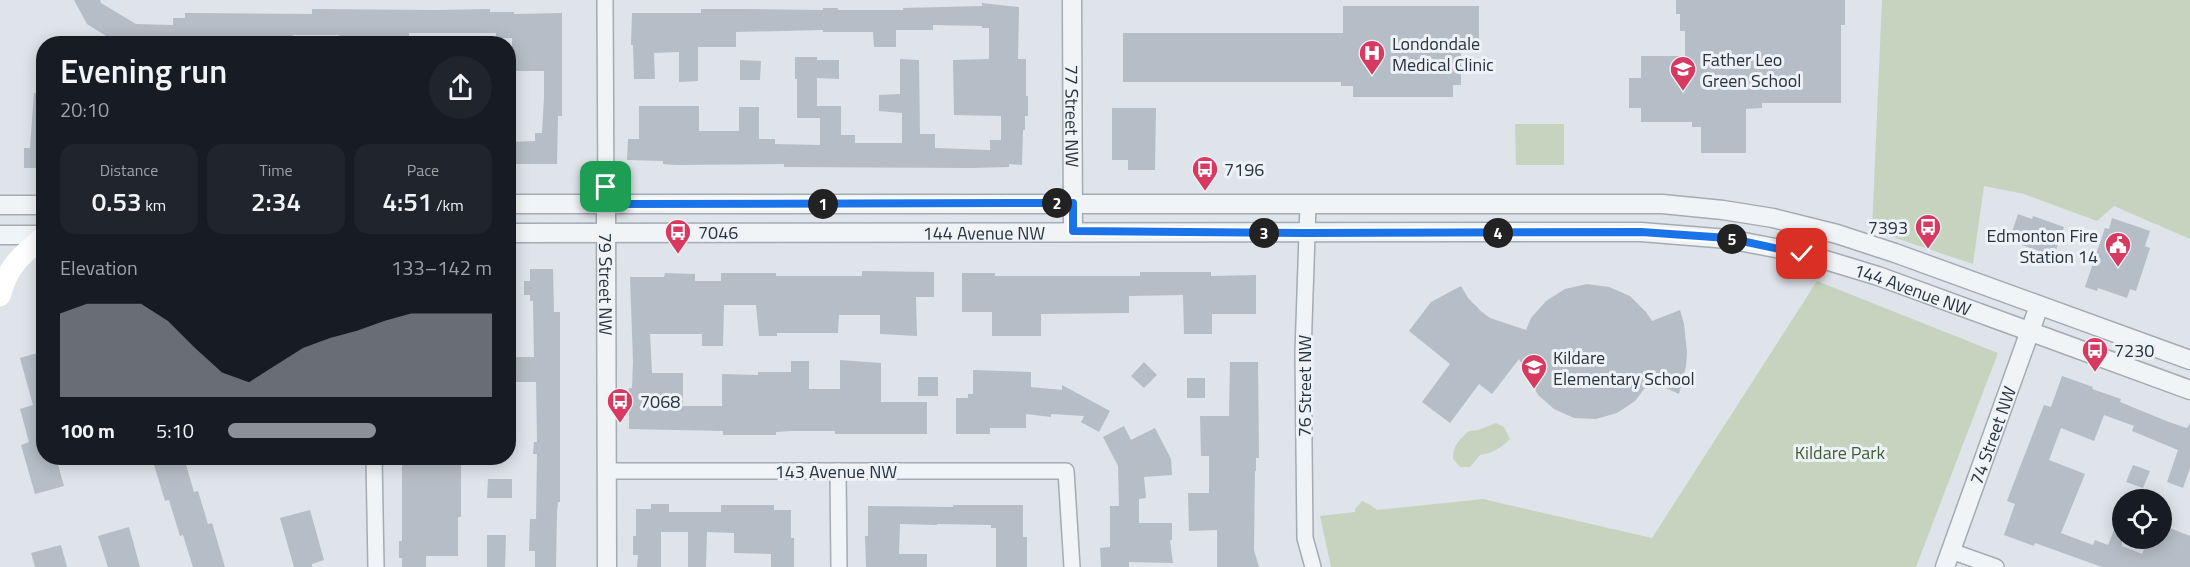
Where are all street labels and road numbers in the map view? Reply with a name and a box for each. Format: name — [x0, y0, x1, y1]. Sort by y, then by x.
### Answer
street label: 77 Street NW — [1059, 65, 1086, 167]
street label: 144 Avenue NW — [923, 219, 1045, 246]
street label: 79 Street NW — [593, 233, 620, 335]
street label: 144 Avenue NW — [1851, 256, 1975, 322]
street label: 76 Street NW — [1291, 335, 1318, 437]
street label: 74 Street NW — [1962, 382, 2023, 488]
street label: 143 Avenue NW — [775, 458, 897, 485]

